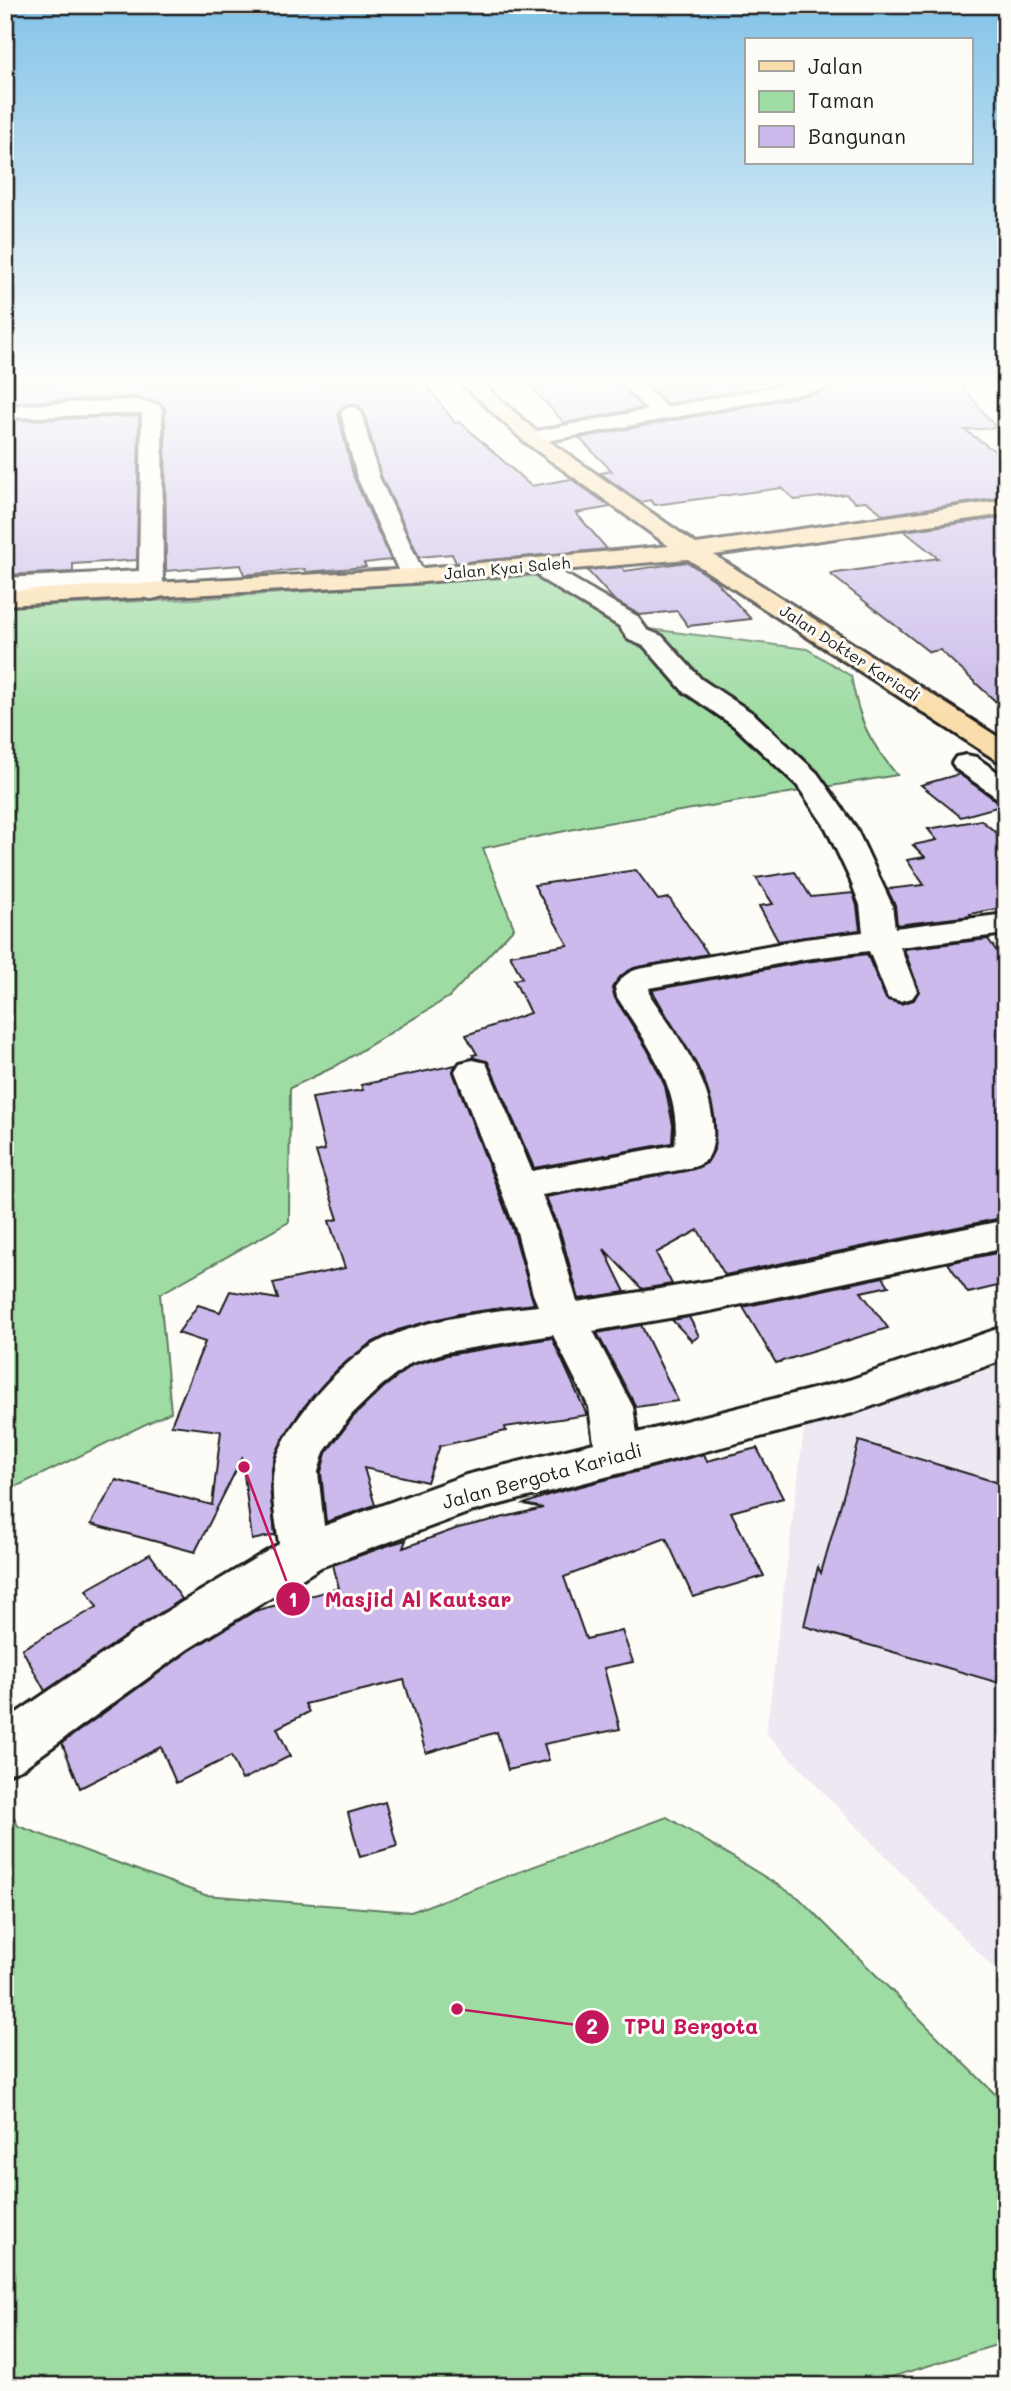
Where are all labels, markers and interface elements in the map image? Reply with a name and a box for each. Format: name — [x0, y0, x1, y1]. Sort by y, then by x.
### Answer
legend — [745, 38, 972, 164]
text: Jalan — [808, 52, 863, 79]
text: Taman — [808, 86, 874, 113]
text: Bangunan — [808, 122, 906, 149]
street label: Jalan Kyai Saleh — [443, 552, 571, 583]
street label: Jalan Dokter Kariadi — [776, 599, 925, 706]
street label: Jalan Bergota Kariadi — [439, 1437, 644, 1514]
callout: Masjid Al Kautsar — [276, 1578, 525, 1620]
text: 1 — [288, 1585, 298, 1612]
text: Masjid Al Kautsar — [325, 1585, 511, 1612]
callout: TPU Bergota — [575, 2006, 772, 2048]
text: 2 — [586, 2012, 598, 2039]
text: TPU Bergota — [624, 2012, 758, 2039]

